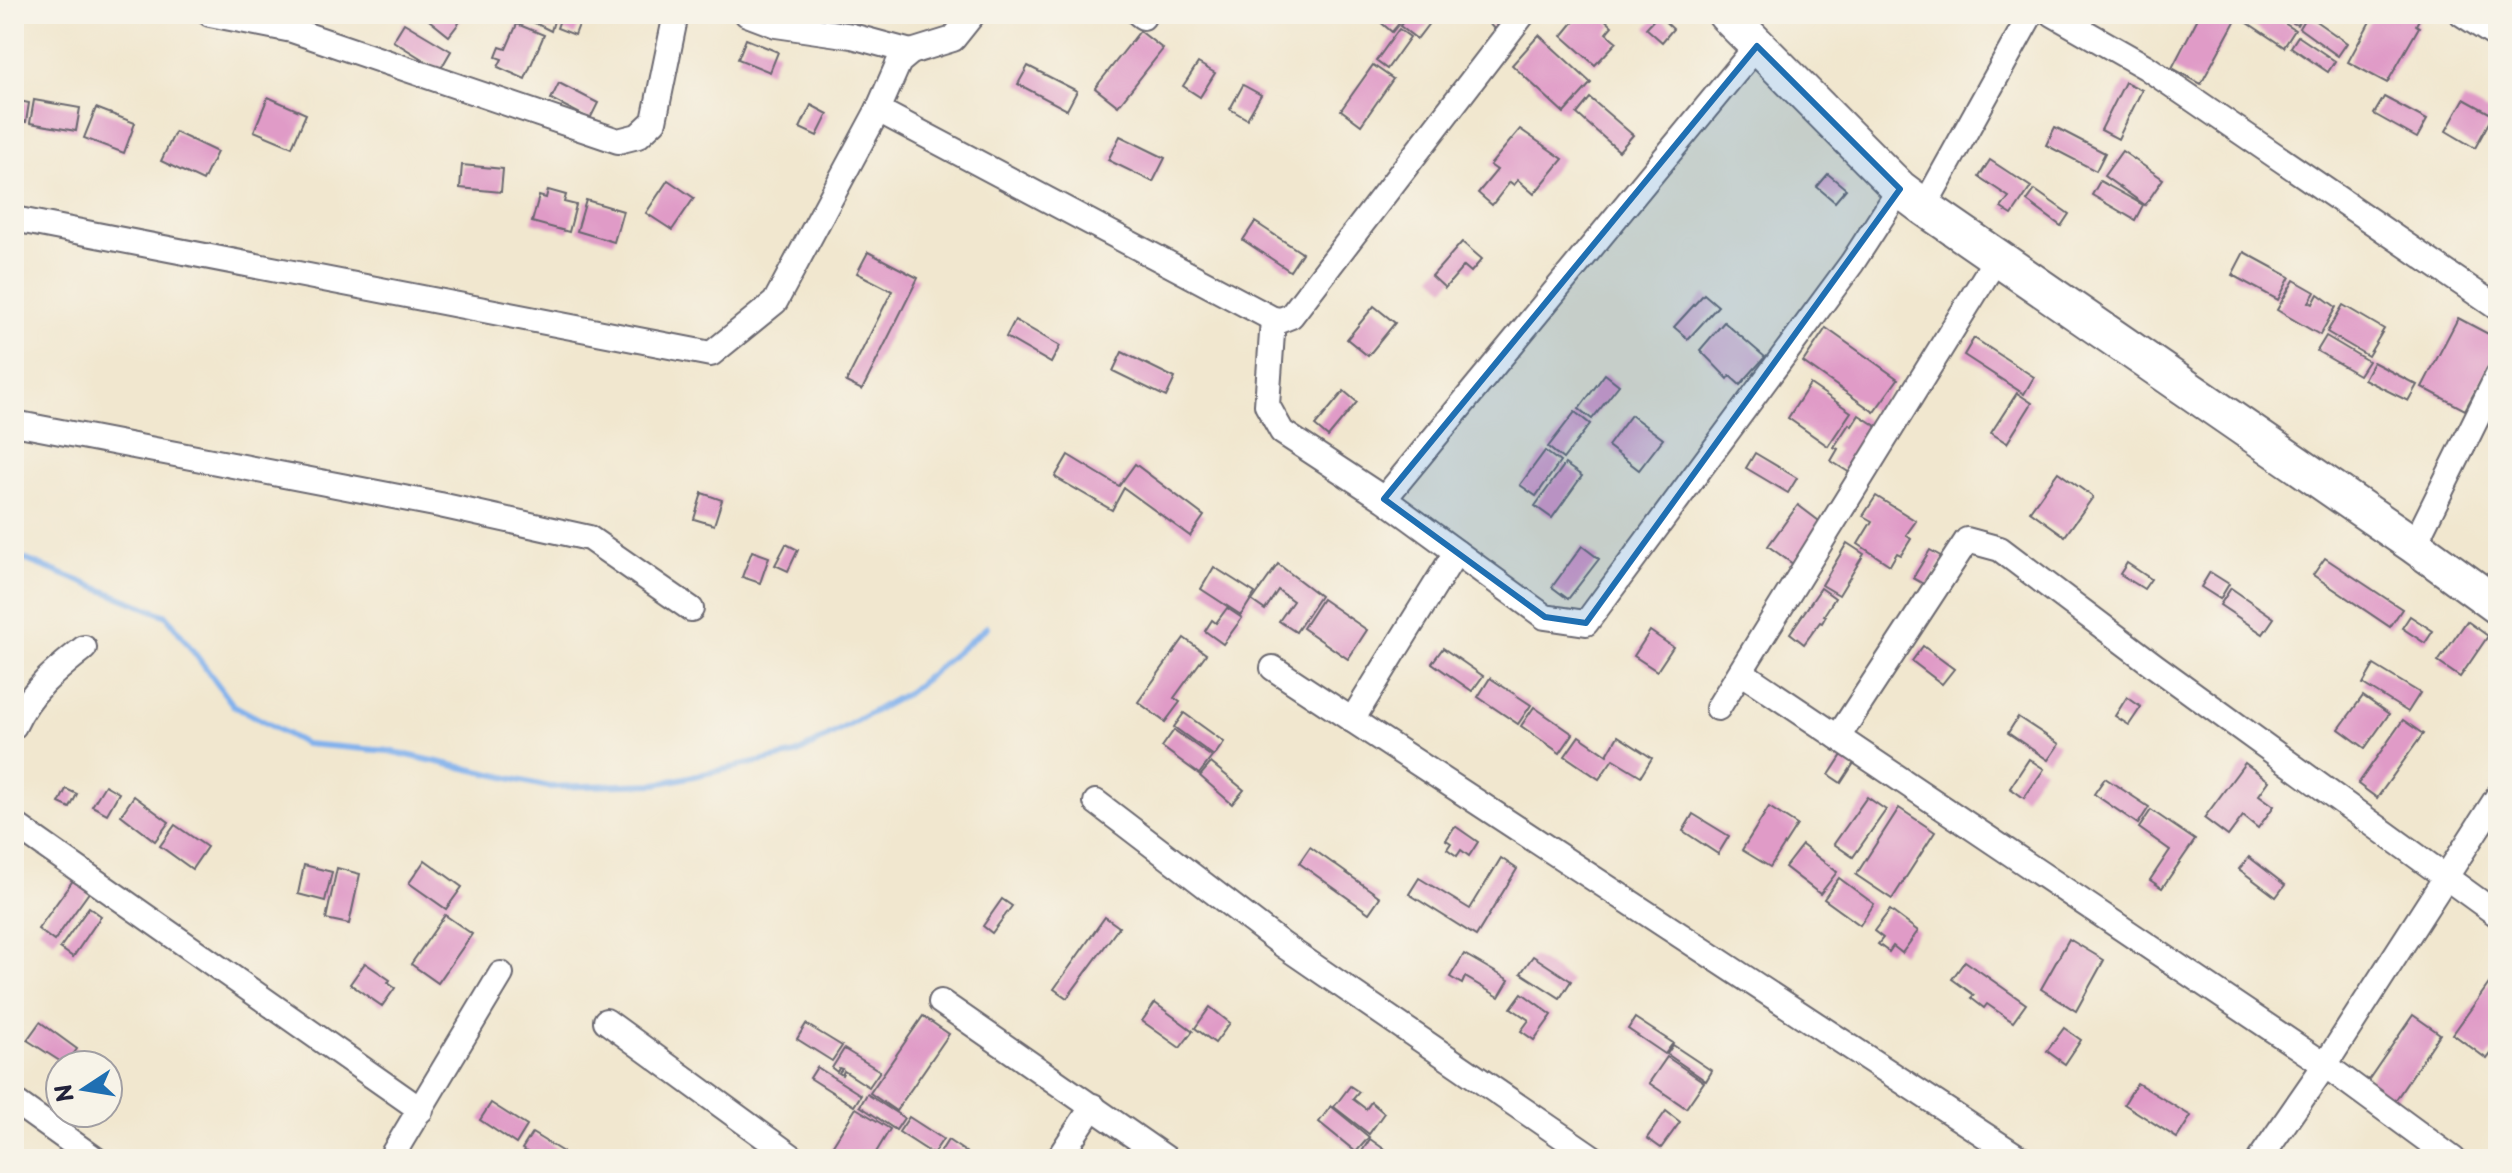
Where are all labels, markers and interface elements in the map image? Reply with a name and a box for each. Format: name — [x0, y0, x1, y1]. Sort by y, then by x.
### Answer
north arrow — [44, 1049, 124, 1129]
text: N — [45, 1082, 81, 1105]

